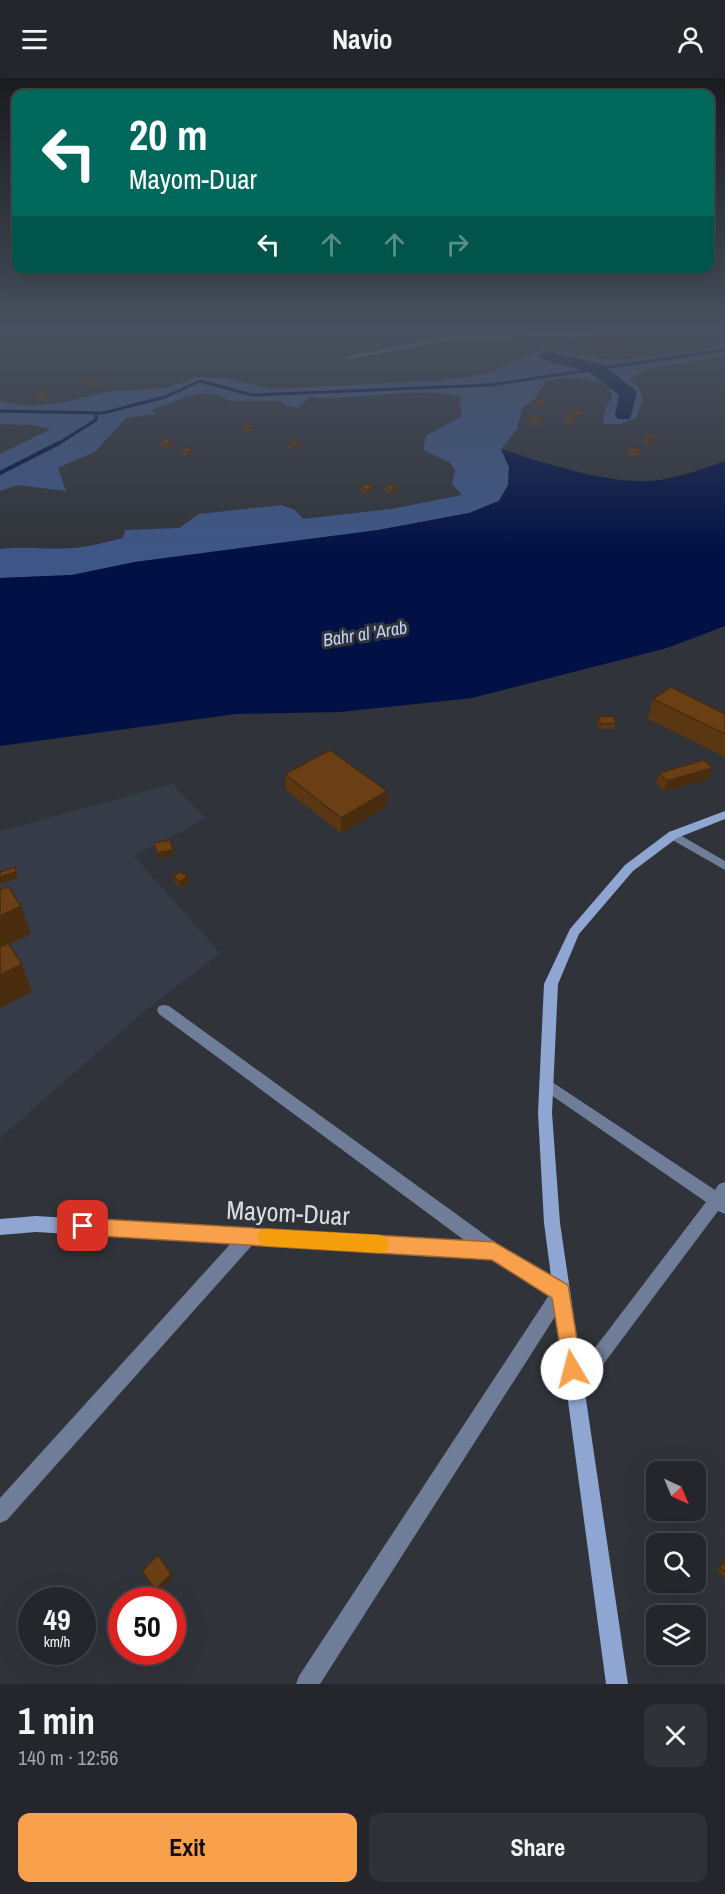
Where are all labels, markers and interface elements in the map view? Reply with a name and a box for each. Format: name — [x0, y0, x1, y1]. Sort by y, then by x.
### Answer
text: Navio — [332, 21, 393, 57]
icon: menu — [18, 23, 51, 56]
icon: person — [674, 23, 707, 56]
text: 20 m — [129, 107, 208, 163]
icon: left — [30, 114, 108, 192]
text: Mayom-Duar — [129, 161, 257, 197]
icon: left — [252, 228, 285, 261]
icon: ahead — [315, 228, 348, 261]
icon: ahead — [378, 228, 411, 261]
icon: right — [441, 228, 474, 261]
water label: Bahr al 'Arab — [321, 615, 409, 652]
street label: Mayom-Duar — [226, 1192, 350, 1233]
pin — [57, 1200, 108, 1251]
icon: arrive — [66, 1209, 99, 1242]
position arrow — [540, 1337, 604, 1401]
north arrow — [646, 1461, 706, 1521]
map controls — [646, 1461, 706, 1665]
button: search — [646, 1533, 706, 1593]
speed limit sign: 50 — [108, 1587, 186, 1665]
text: 49 — [43, 1599, 71, 1639]
button: layers — [646, 1605, 706, 1665]
text: km/h — [44, 1631, 70, 1652]
text: 1 min — [18, 1697, 95, 1745]
button: close — [644, 1704, 707, 1767]
text: 140 m · 12:56 — [18, 1744, 118, 1771]
button: Exit — [18, 1813, 357, 1882]
button: Share — [369, 1813, 707, 1882]

